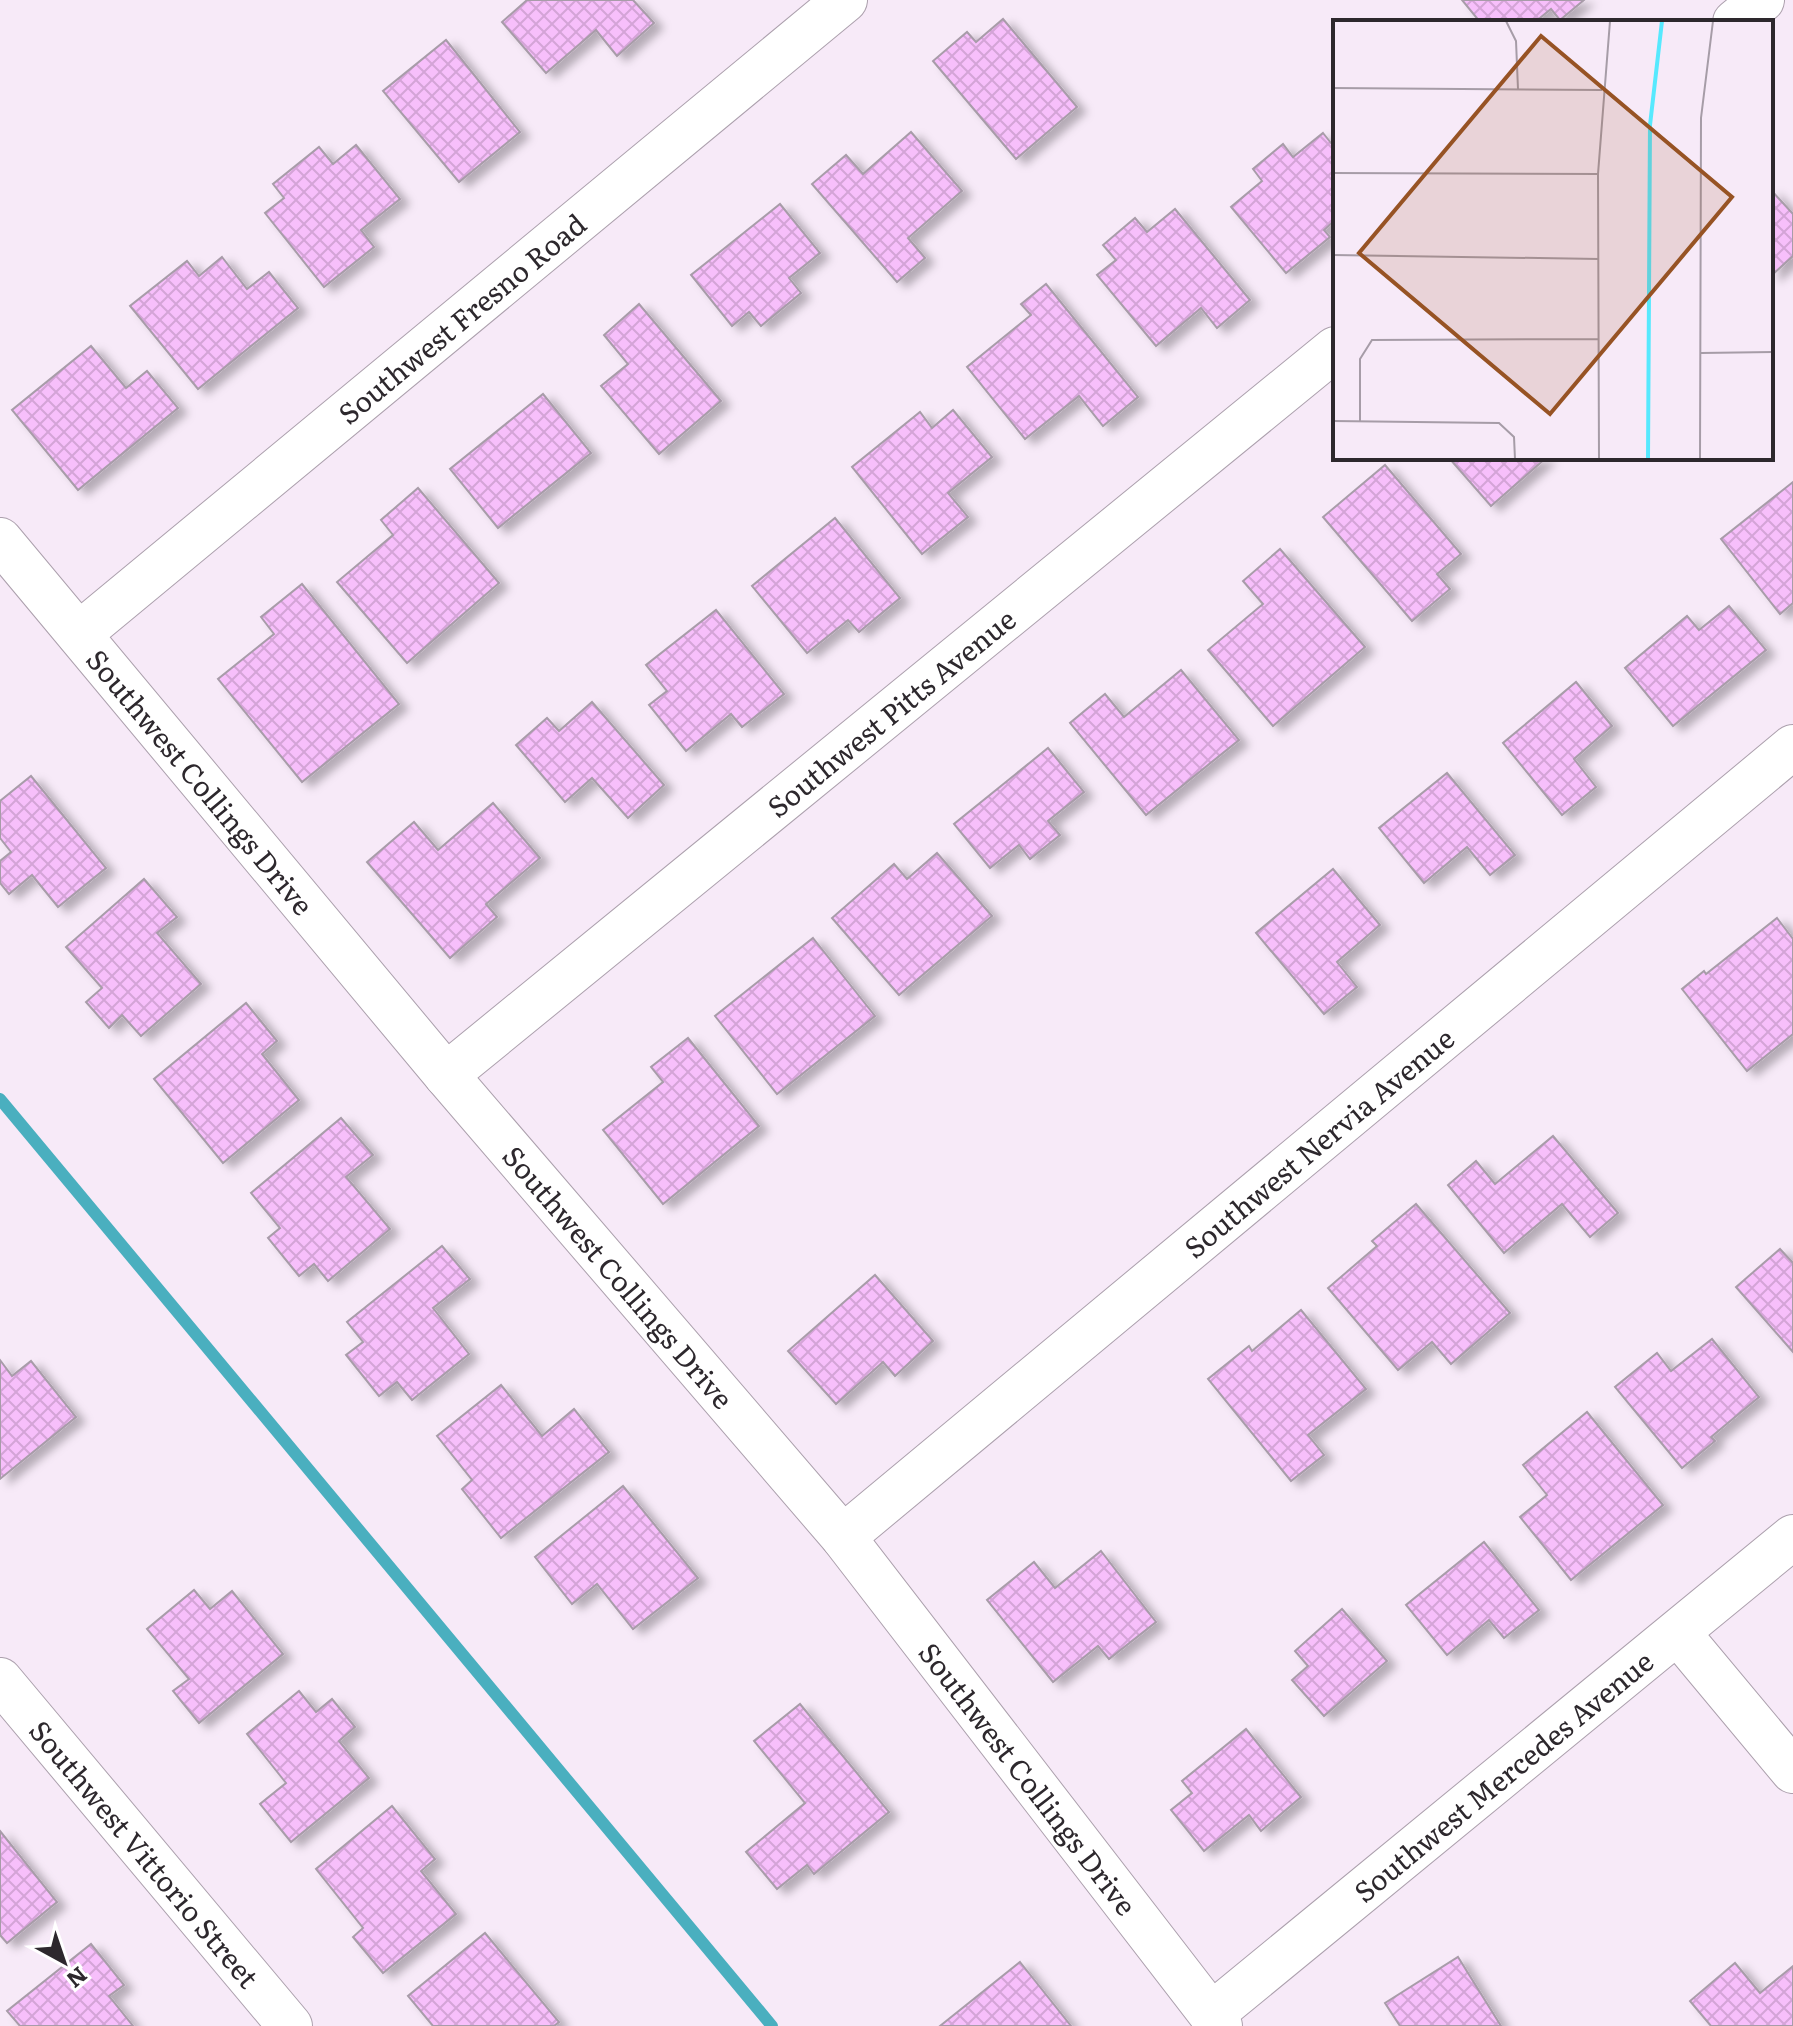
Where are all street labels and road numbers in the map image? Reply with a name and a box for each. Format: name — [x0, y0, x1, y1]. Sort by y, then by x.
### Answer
street label: Southwest Fresno Road — [328, 203, 594, 433]
street label: Southwest Pitts Avenue — [757, 598, 1024, 826]
street label: Southwest Collings Drive — [78, 639, 324, 923]
street label: Southwest Nervia Avenue — [1174, 1017, 1462, 1267]
street label: Southwest Collings Drive — [494, 1136, 744, 1417]
street label: Southwest Collings Drive — [910, 1633, 1148, 1924]
street label: Southwest Mercedes Avenue — [1344, 1640, 1662, 1911]
street label: Southwest Vittorio Street — [20, 1710, 270, 1997]

